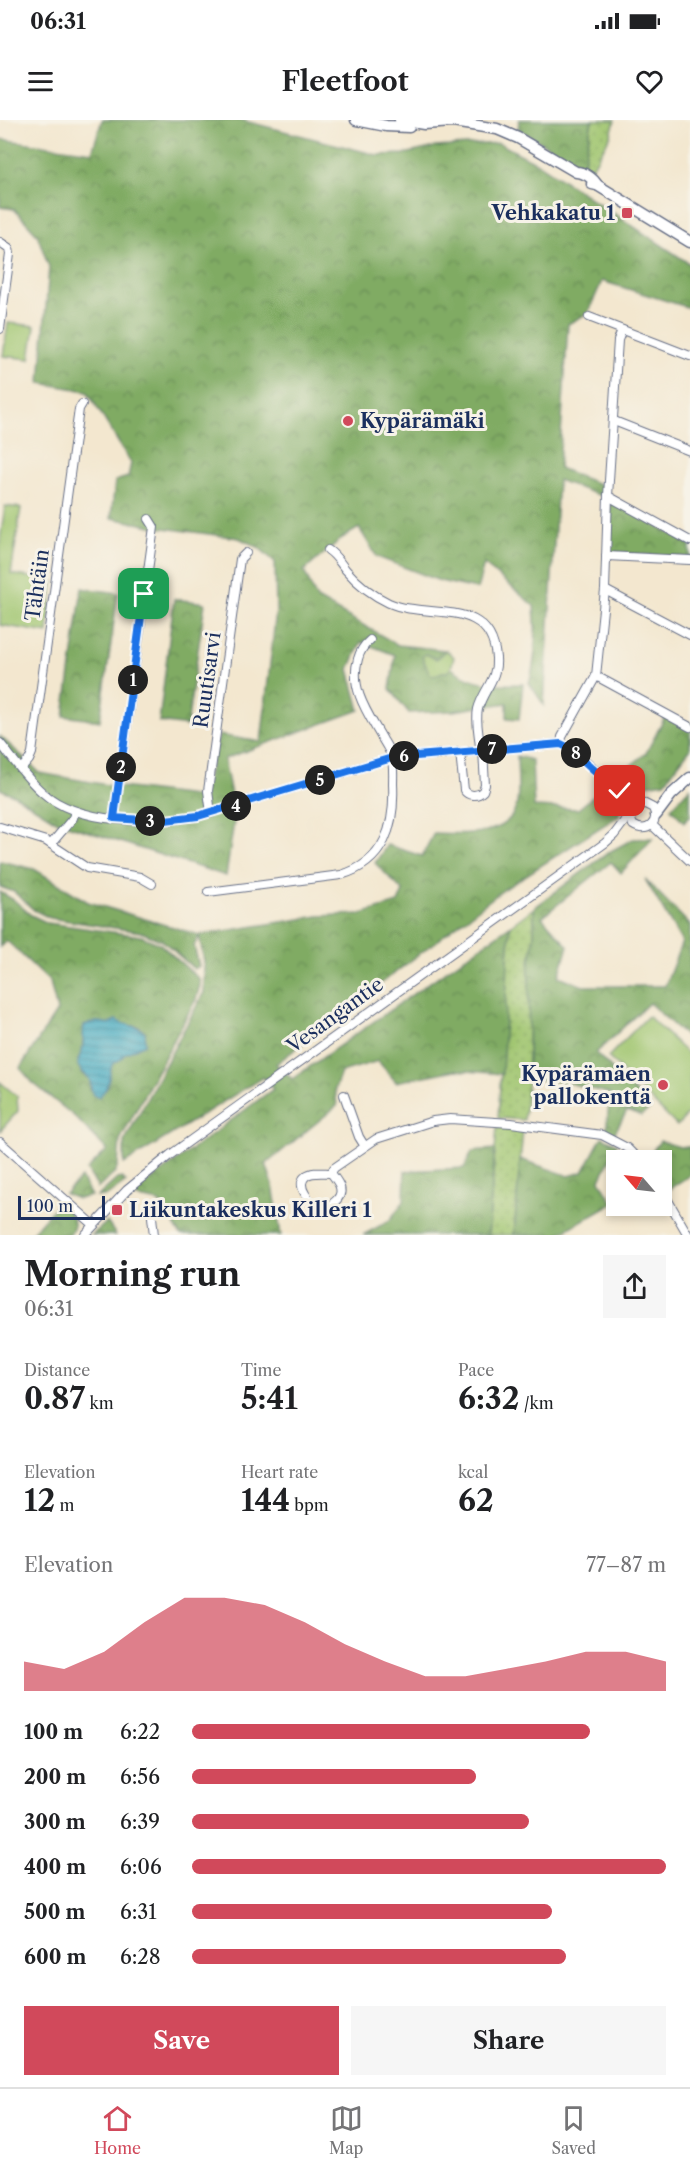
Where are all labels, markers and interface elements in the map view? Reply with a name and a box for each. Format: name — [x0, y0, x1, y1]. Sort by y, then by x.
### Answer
text: 06:31 — [30, 8, 86, 35]
icon: menu — [24, 65, 57, 98]
text: Fleetfoot — [281, 65, 409, 98]
icon: heart — [633, 65, 666, 98]
place label: Vehkakatu 1 — [490, 201, 615, 225]
marker: Vehkakatu 1 — [620, 206, 634, 220]
place label: Kypärämäki — [360, 409, 485, 433]
marker: Kypärämäki — [341, 414, 355, 428]
street label: Tähtäin — [20, 547, 54, 623]
pin — [118, 568, 169, 619]
icon: arrive — [127, 577, 160, 610]
street label: Ruutisarvi — [188, 630, 226, 730]
pin: 1 — [118, 665, 148, 695]
text: 1 — [129, 670, 137, 690]
pin: 7 — [477, 734, 507, 764]
pin: 8 — [561, 738, 591, 768]
text: 7 — [488, 739, 496, 759]
pin: 6 — [389, 741, 419, 771]
text: 8 — [571, 743, 581, 763]
text: 6 — [399, 746, 409, 766]
pin: 2 — [106, 752, 136, 782]
text: 2 — [116, 757, 126, 777]
pin: 5 — [305, 765, 335, 795]
pin — [594, 765, 645, 816]
text: 5 — [316, 770, 324, 790]
icon: check — [603, 774, 636, 807]
pin: 4 — [221, 791, 251, 821]
text: 4 — [231, 796, 241, 816]
pin: 3 — [135, 806, 165, 836]
text: 3 — [145, 811, 155, 831]
street label: Vesangantie — [281, 972, 388, 1059]
place label: Kypärämäen pallokenttä — [521, 1062, 651, 1109]
marker: Kypärämäen pallokenttä — [656, 1078, 670, 1092]
north arrow — [606, 1150, 672, 1216]
map controls — [606, 1150, 672, 1216]
scale bar — [18, 1193, 105, 1220]
text: 100 m — [27, 1196, 73, 1216]
place label: Liikuntakeskus Killeri 1 — [129, 1198, 371, 1222]
marker: Liikuntakeskus Killeri 1 — [110, 1203, 124, 1217]
text: Morning run — [24, 1254, 240, 1295]
button: share — [603, 1255, 666, 1318]
text: 06:31 — [24, 1297, 73, 1321]
text: Distance — [24, 1360, 90, 1380]
text: Time — [241, 1360, 281, 1380]
text: Pace — [458, 1360, 494, 1380]
text: 0.87 — [24, 1380, 85, 1417]
text: 5:41 — [241, 1380, 298, 1417]
text: 6:32 — [458, 1380, 520, 1417]
text: km — [85, 1393, 114, 1413]
text: /km — [520, 1393, 554, 1413]
text: Elevation — [24, 1462, 95, 1482]
text: Heart rate — [241, 1462, 318, 1482]
text: kcal — [458, 1462, 488, 1482]
text: 12 — [24, 1482, 55, 1519]
text: 144 — [241, 1482, 290, 1519]
text: 62 — [458, 1482, 494, 1519]
text: m — [55, 1495, 74, 1515]
text: bpm — [290, 1495, 329, 1515]
text: Elevation — [24, 1553, 113, 1577]
text: 77–87 m — [586, 1553, 666, 1577]
text: 100 m — [24, 1720, 83, 1744]
text: 6:22 — [120, 1720, 160, 1744]
text: 200 m — [24, 1765, 86, 1789]
text: 6:56 — [120, 1765, 160, 1789]
text: 300 m — [24, 1810, 86, 1834]
text: 6:39 — [120, 1810, 160, 1834]
text: 400 m — [24, 1855, 86, 1879]
text: 6:06 — [120, 1855, 162, 1879]
text: 500 m — [24, 1900, 85, 1924]
text: 6:31 — [120, 1900, 157, 1924]
text: 600 m — [24, 1945, 86, 1969]
text: 6:28 — [120, 1945, 161, 1969]
button: Save — [24, 2006, 339, 2075]
button: Share — [351, 2006, 666, 2075]
tab: Home — [94, 2102, 141, 2158]
tab: Map — [329, 2102, 363, 2158]
tab: Saved — [552, 2102, 596, 2158]

